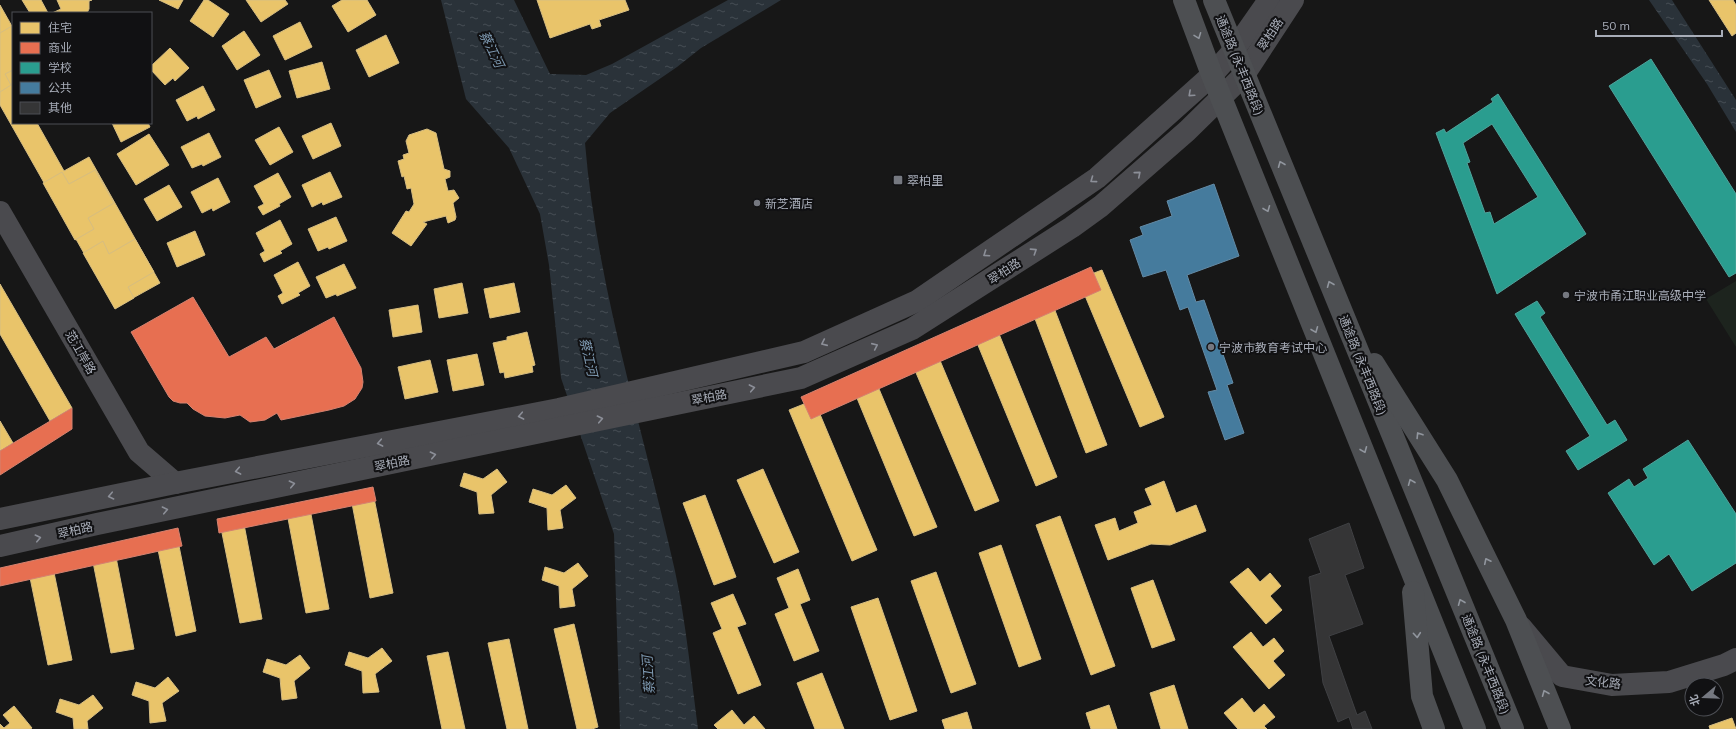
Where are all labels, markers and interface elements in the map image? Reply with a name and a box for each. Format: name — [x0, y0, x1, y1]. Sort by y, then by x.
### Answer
legend — [12, 12, 152, 124]
scale bar — [1596, 12, 1722, 38]
street label: 通途路 (永丰西路段) — [1213, 13, 1267, 117]
street label: 翠柏路 — [1254, 15, 1286, 53]
text: 50 m — [1602, 18, 1630, 33]
text: 住宅 — [48, 20, 72, 35]
water label: 蔡江河 — [476, 28, 509, 73]
one-way arrow — [1193, 33, 1201, 40]
text: 商业 — [48, 40, 72, 55]
text: 学校 — [48, 60, 72, 75]
text: 公共 — [48, 80, 72, 95]
one-way arrow — [1188, 90, 1196, 97]
text: 其他 — [48, 100, 72, 115]
one-way arrow — [1277, 160, 1285, 167]
one-way arrow — [1133, 171, 1141, 178]
place label: 翠柏里 — [907, 173, 943, 188]
marker: 翠柏里 — [892, 174, 904, 186]
one-way arrow — [1091, 176, 1098, 183]
place label: 新芝酒店 — [765, 196, 813, 211]
marker: 新芝酒店 — [752, 198, 762, 208]
one-way arrow — [1262, 205, 1270, 213]
one-way arrow — [983, 249, 990, 257]
one-way arrow — [1030, 249, 1037, 256]
street label: 翠柏路 — [985, 255, 1023, 287]
one-way arrow — [1327, 280, 1335, 287]
place label: 宁波市甬江职业高级中学 — [1574, 288, 1706, 303]
marker: 宁波市甬江职业高级中学 — [1561, 290, 1571, 300]
street label: 通途路 (永丰西路段) — [1336, 313, 1390, 417]
one-way arrow — [1311, 326, 1319, 333]
street label: 范江岸路 — [63, 327, 99, 377]
water label: 蔡江河 — [577, 336, 602, 381]
one-way arrow — [821, 338, 828, 346]
place label: 宁波市教育考试中心 — [1219, 340, 1327, 355]
marker: 宁波市教育考试中心 — [1206, 342, 1216, 352]
one-way arrow — [870, 343, 878, 351]
one-way arrow — [749, 384, 755, 392]
street label: 翠柏路 — [690, 386, 728, 408]
one-way arrow — [518, 411, 524, 420]
one-way arrow — [597, 416, 603, 424]
one-way arrow — [1416, 432, 1424, 439]
one-way arrow — [376, 439, 383, 447]
one-way arrow — [1359, 447, 1367, 454]
one-way arrow — [430, 451, 437, 459]
street label: 翠柏路 — [373, 452, 411, 474]
one-way arrow — [235, 466, 241, 474]
one-way arrow — [1408, 478, 1416, 485]
one-way arrow — [289, 480, 296, 489]
one-way arrow — [108, 491, 114, 500]
one-way arrow — [162, 507, 168, 515]
street label: 翠柏路 — [56, 519, 94, 541]
one-way arrow — [35, 534, 41, 542]
one-way arrow — [1484, 558, 1492, 566]
one-way arrow — [1457, 599, 1465, 606]
street label: 通途路 (永丰西路段) — [1459, 612, 1513, 716]
one-way arrow — [1412, 632, 1421, 638]
water label: 蔡江河 — [638, 652, 657, 695]
street label: 文化路 — [1584, 673, 1622, 691]
north arrow — [1684, 677, 1724, 717]
one-way arrow — [1542, 689, 1550, 696]
text: 北 — [1686, 693, 1703, 708]

